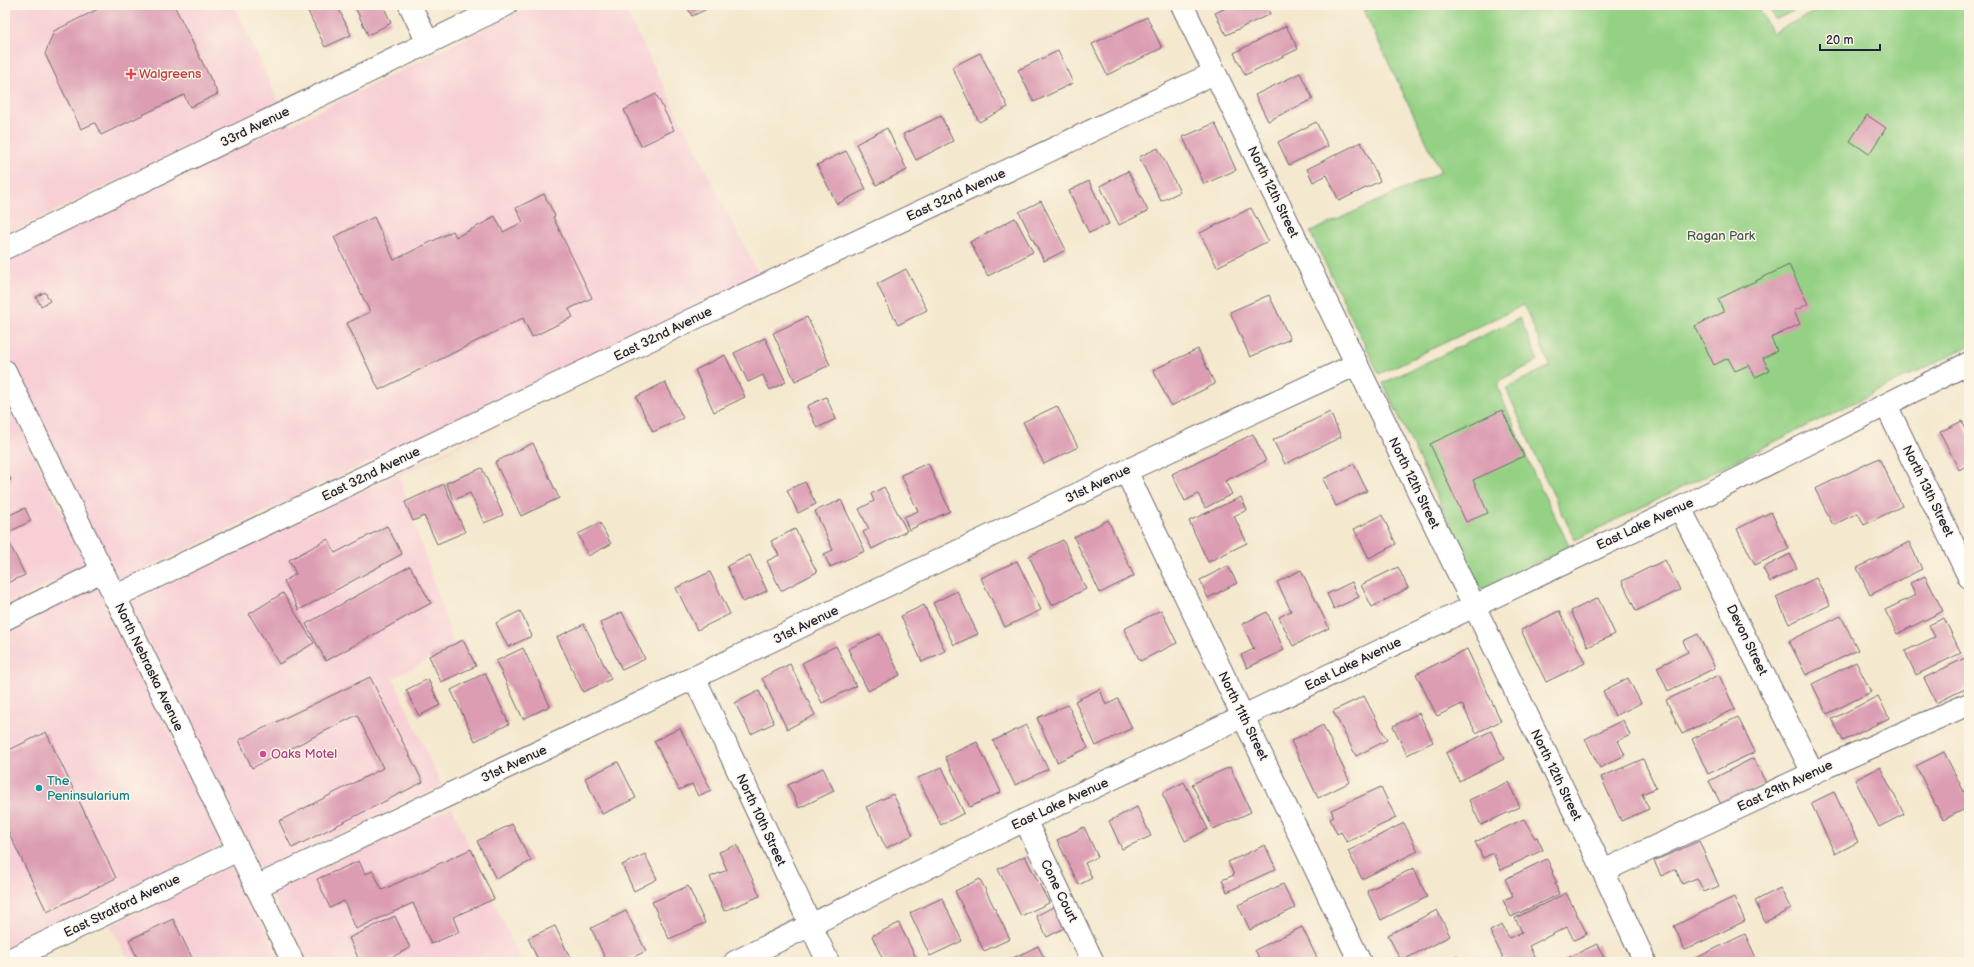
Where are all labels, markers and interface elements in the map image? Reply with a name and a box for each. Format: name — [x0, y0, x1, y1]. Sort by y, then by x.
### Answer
scale bar — [1820, 26, 1880, 52]
text: 20 m — [1826, 33, 1853, 48]
place label: Walgreens — [139, 66, 202, 82]
marker: Walgreens — [126, 69, 136, 79]
street label: 33rd Avenue — [218, 103, 292, 151]
street label: North 12th Street — [1244, 144, 1302, 240]
street label: East 32nd Avenue — [904, 165, 1008, 225]
park label: Ragan Park — [1687, 228, 1756, 244]
street label: East 32nd Avenue — [611, 303, 715, 365]
street label: North 12th Street — [1385, 435, 1443, 531]
street label: East 32nd Avenue — [319, 443, 423, 505]
street label: North 13th Street — [1899, 443, 1957, 539]
street label: 31st Avenue — [1063, 461, 1133, 507]
street label: East Lake Avenue — [1594, 494, 1696, 554]
street label: North Nebraska Avenue — [111, 600, 187, 734]
street label: 31st Avenue — [771, 602, 841, 648]
street label: Devon Street — [1723, 602, 1771, 678]
street label: East Lake Avenue — [1302, 634, 1404, 694]
street label: North 11th Street — [1215, 669, 1271, 763]
street label: North 12th Street — [1527, 727, 1585, 823]
street label: 31st Avenue — [479, 742, 550, 786]
place label: Oaks Motel — [271, 746, 337, 762]
marker: Oaks Motel — [258, 749, 268, 759]
street label: East 29th Avenue — [1735, 757, 1835, 815]
street label: North 10th Street — [733, 772, 789, 868]
place label: The Peninsularium — [47, 773, 130, 804]
street label: East Lake Avenue — [1009, 774, 1111, 834]
marker: The Peninsularium — [34, 783, 44, 793]
street label: Cone Court — [1037, 857, 1081, 925]
street label: East Stratford Avenue — [61, 871, 183, 941]

